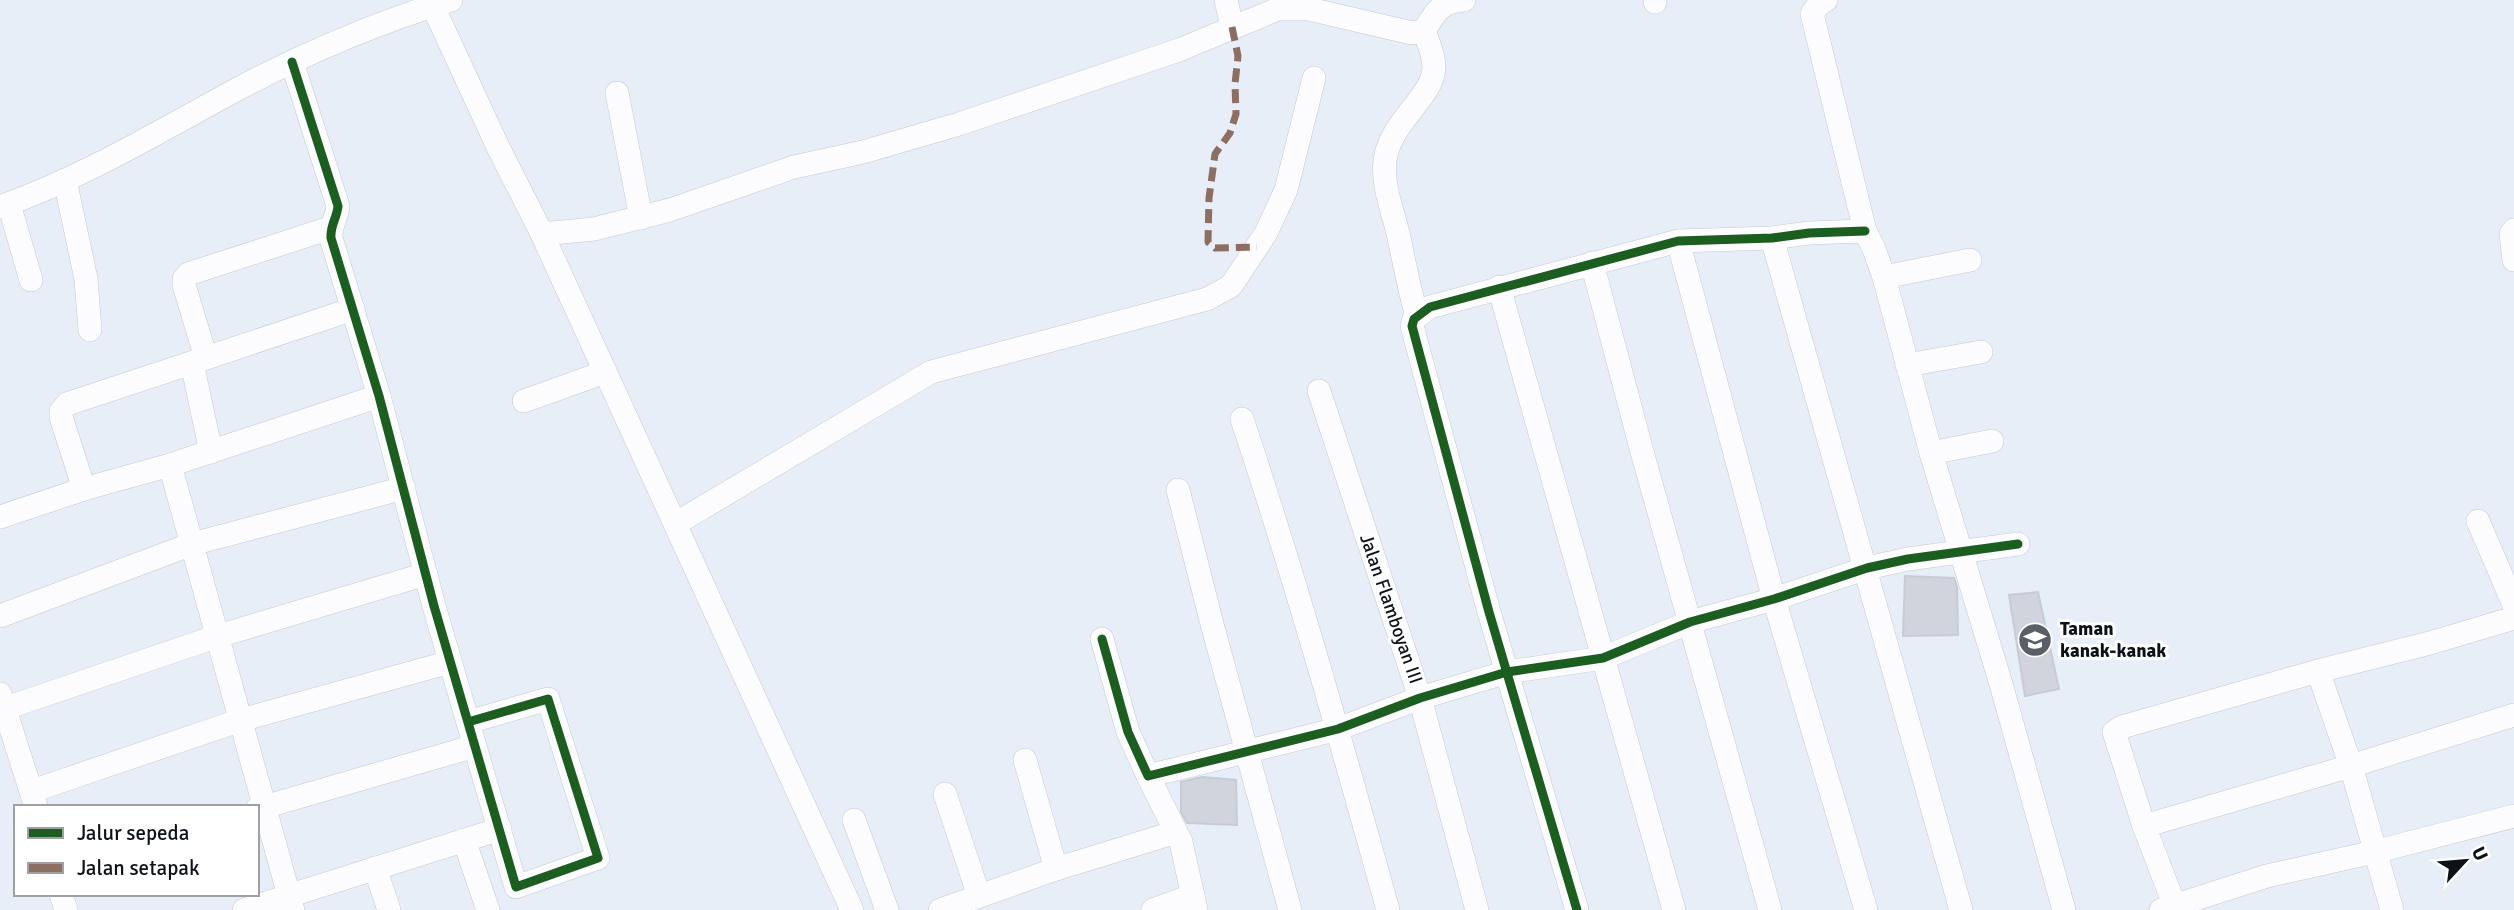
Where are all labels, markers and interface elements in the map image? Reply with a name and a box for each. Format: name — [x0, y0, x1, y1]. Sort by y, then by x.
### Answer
street label: Jalan Flamboyan III — [1354, 531, 1428, 687]
place label: Taman kanak-kanak — [2060, 617, 2166, 663]
school or university icon: Taman kanak-kanak — [2016, 621, 2054, 659]
legend — [14, 805, 259, 896]
text: Jalur sepeda — [77, 820, 189, 846]
north arrow — [2430, 826, 2500, 896]
text: U — [2466, 843, 2493, 865]
text: Jalan setapak — [77, 855, 200, 881]

